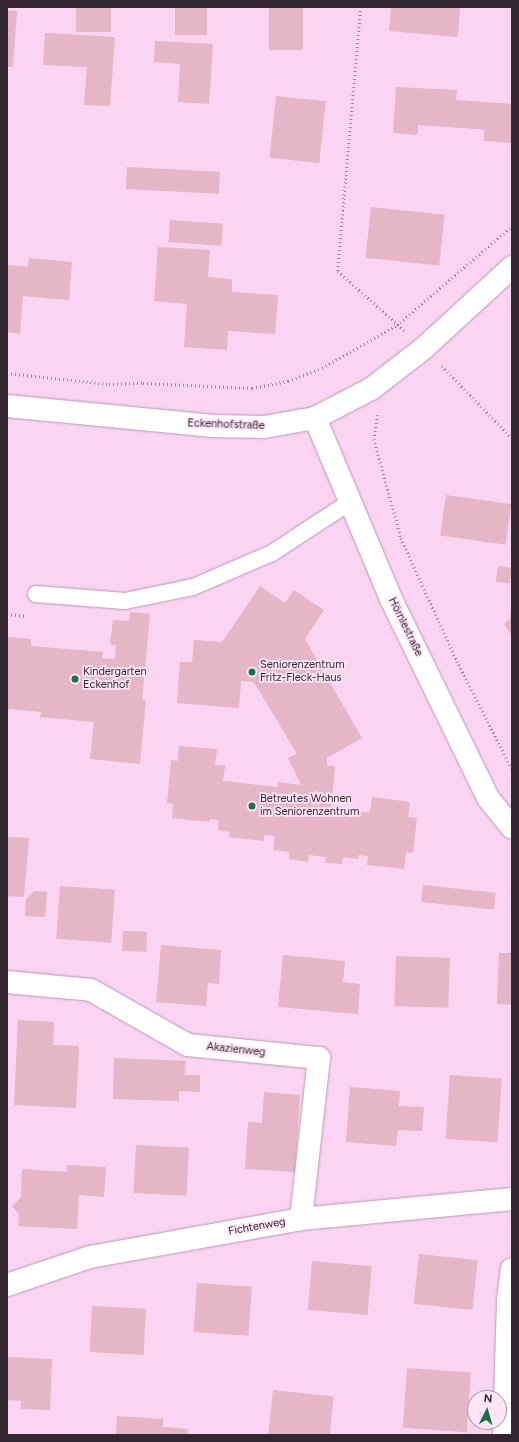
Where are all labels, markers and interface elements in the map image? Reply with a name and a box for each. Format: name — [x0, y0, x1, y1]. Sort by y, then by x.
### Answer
street label: Eckenhofstraße — [187, 417, 265, 433]
street label: Hörnlestraße — [385, 595, 425, 659]
place label: Seniorenzentrum Fritz-Fleck-Haus — [260, 659, 345, 685]
place label: Kindergarten Eckenhof — [83, 666, 147, 692]
marker: Seniorenzentrum Fritz-Fleck-Haus — [247, 667, 257, 677]
marker: Kindergarten Eckenhof — [70, 674, 80, 684]
place label: Betreutes Wohnen im Seniorenzentrum — [260, 793, 359, 819]
marker: Betreutes Wohnen im Seniorenzentrum — [247, 801, 257, 811]
street label: Akazienweg — [206, 1040, 266, 1060]
street label: Fichtenweg — [227, 1215, 287, 1239]
north arrow — [467, 1390, 507, 1430]
text: N — [483, 1392, 493, 1405]

